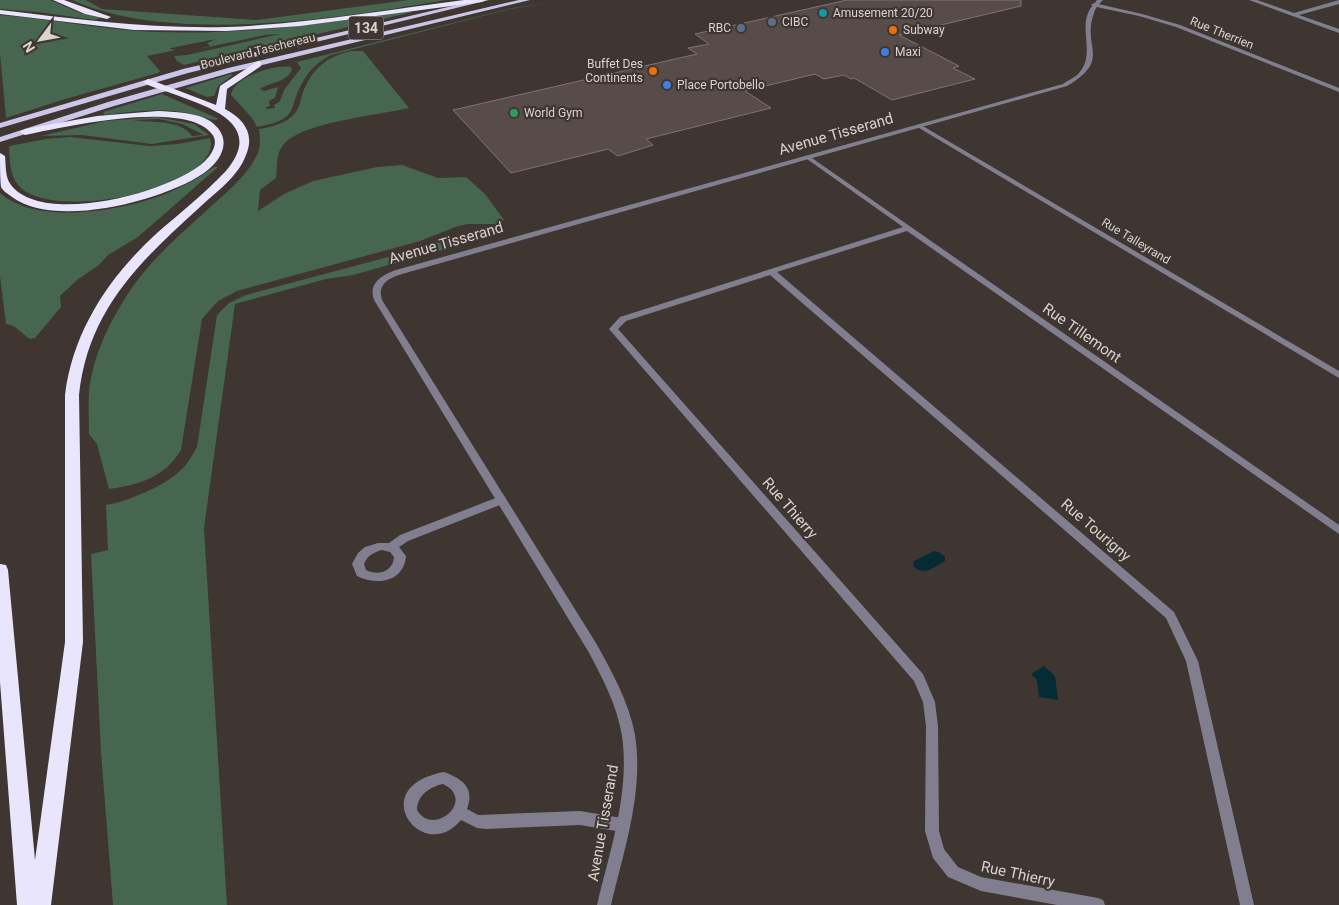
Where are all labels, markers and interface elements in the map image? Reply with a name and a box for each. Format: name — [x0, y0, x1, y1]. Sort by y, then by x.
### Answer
place label: Amusement 20/20 — [833, 6, 933, 20]
marker: Amusement 20/20 — [817, 7, 829, 19]
street label: Rue Therrien — [1188, 14, 1256, 52]
north arrow — [15, 15, 65, 65]
place label: CIBC — [782, 15, 809, 29]
road number: 134 — [348, 16, 384, 40]
marker: CIBC — [766, 16, 778, 28]
place label: RBC — [708, 21, 731, 35]
marker: RBC — [735, 22, 747, 34]
place label: Subway — [903, 23, 945, 37]
marker: Subway — [887, 24, 899, 36]
street label: Boulevard Taschereau — [199, 30, 317, 72]
text: N — [20, 38, 38, 55]
place label: Maxi — [895, 45, 921, 59]
marker: Maxi — [879, 46, 891, 58]
place label: Buffet Des Continents — [585, 57, 643, 85]
marker: Buffet Des Continents — [647, 65, 659, 77]
place label: Place Portobello — [677, 78, 765, 92]
marker: Place Portobello — [661, 79, 673, 91]
place label: World Gym — [524, 106, 582, 120]
marker: World Gym — [508, 107, 520, 119]
street label: Avenue Tisserand — [777, 109, 895, 159]
street label: Rue Talleyrand — [1099, 215, 1173, 267]
street label: Avenue Tisserand — [387, 218, 505, 268]
street label: Rue Tillemont — [1039, 299, 1125, 367]
street label: Rue Thierry — [759, 474, 821, 542]
street label: Rue Tourigny — [1057, 495, 1135, 565]
street label: Avenue Tisserand — [584, 763, 622, 883]
street label: Rue Thierry — [979, 857, 1057, 891]

